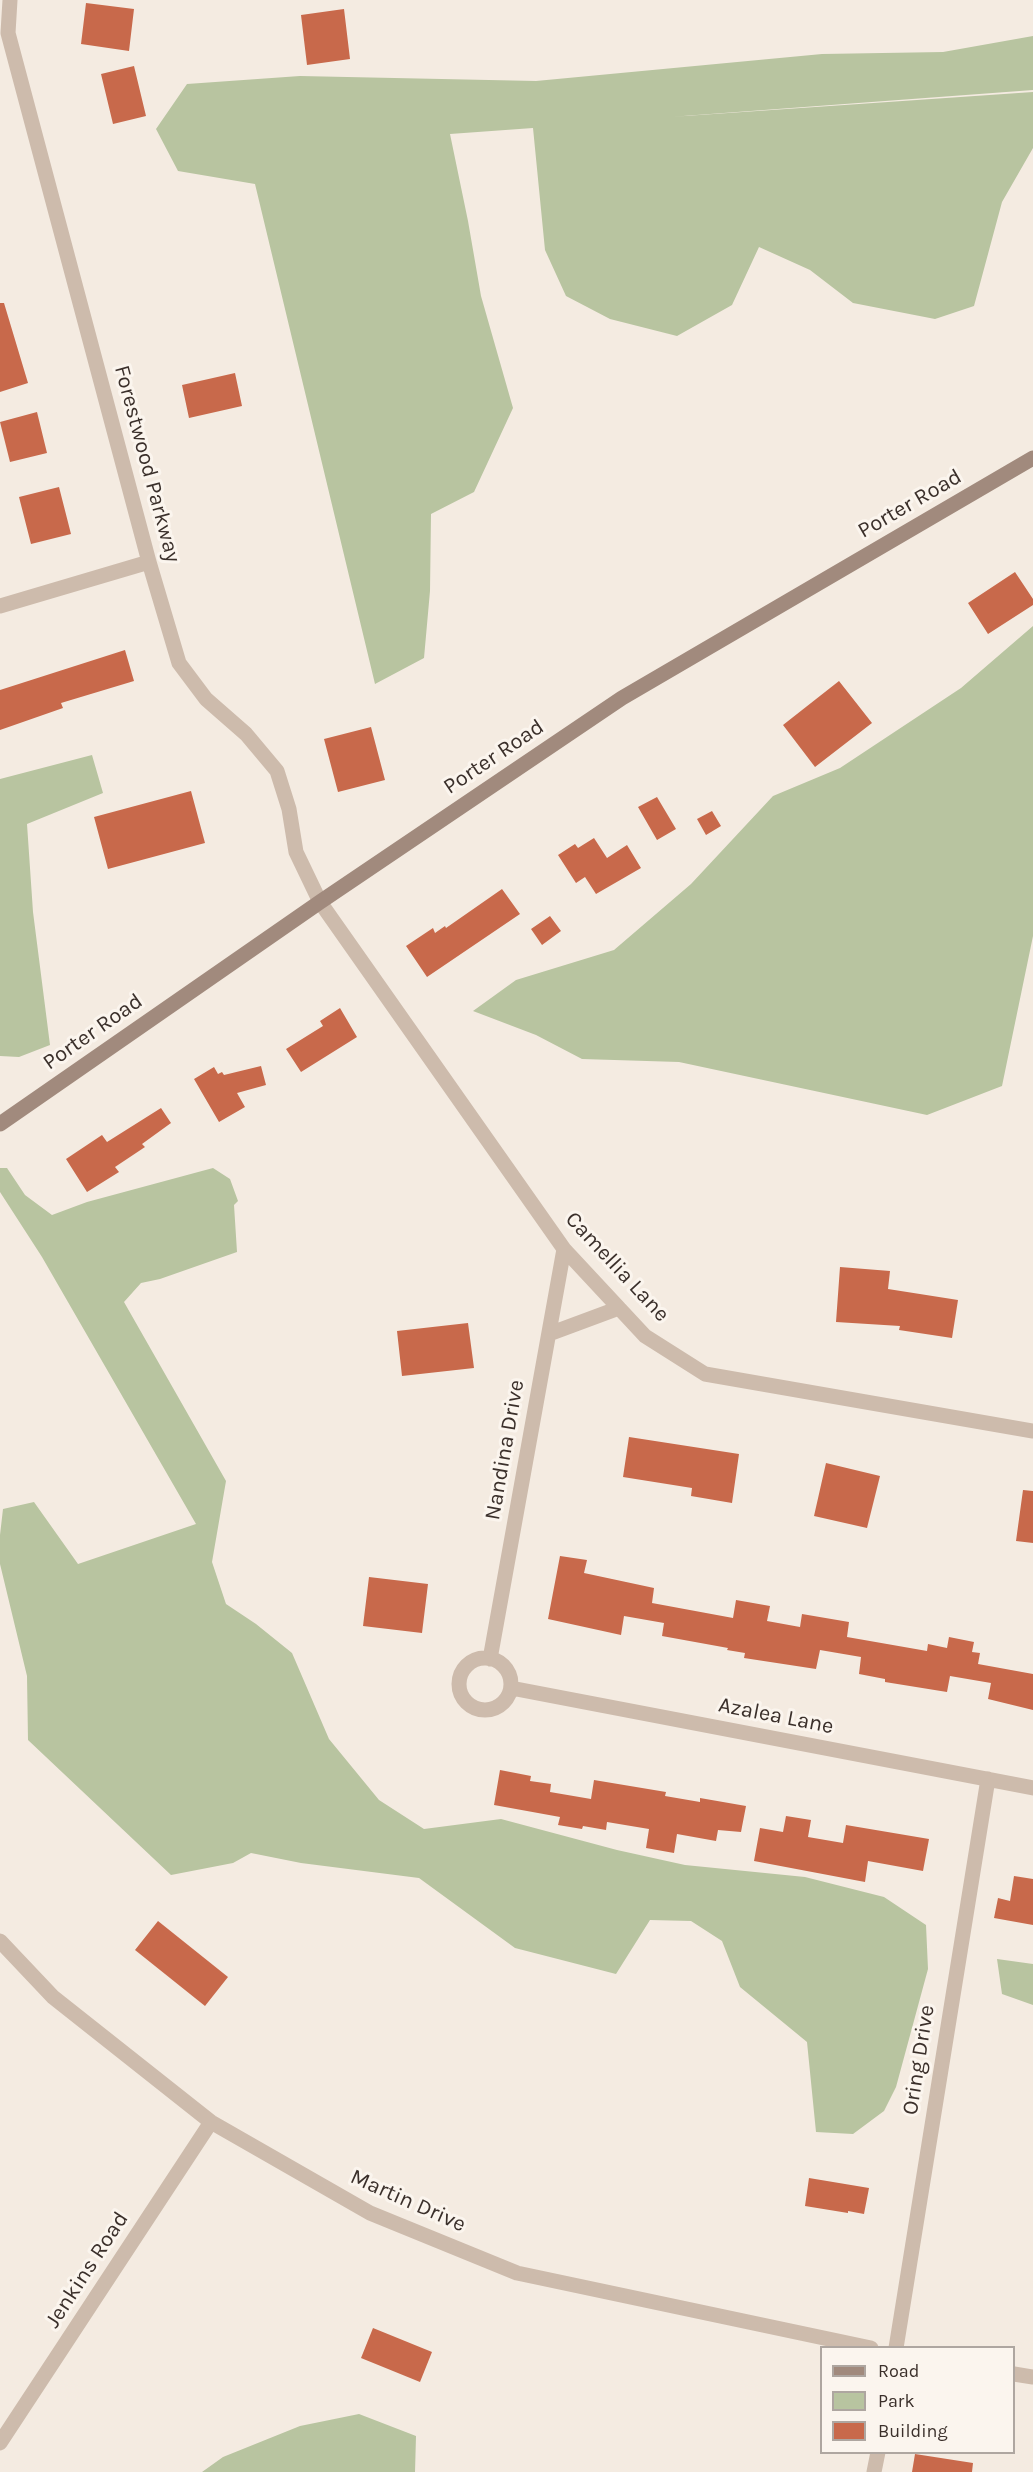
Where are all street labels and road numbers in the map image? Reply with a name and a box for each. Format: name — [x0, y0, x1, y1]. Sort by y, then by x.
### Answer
street label: Forestwood Parkway — [108, 362, 186, 566]
street label: Porter Road — [853, 464, 967, 544]
street label: Porter Road — [439, 714, 549, 800]
street label: Porter Road — [38, 988, 148, 1076]
street label: Camellia Lane — [559, 1207, 675, 1327]
street label: Nandina Drive — [480, 1378, 530, 1522]
street label: Azalea Lane — [716, 1692, 836, 1740]
street label: Oring Drive — [897, 2003, 941, 2117]
street label: Martin Drive — [346, 2164, 470, 2238]
street label: Jenkins Road — [40, 2207, 134, 2333]

